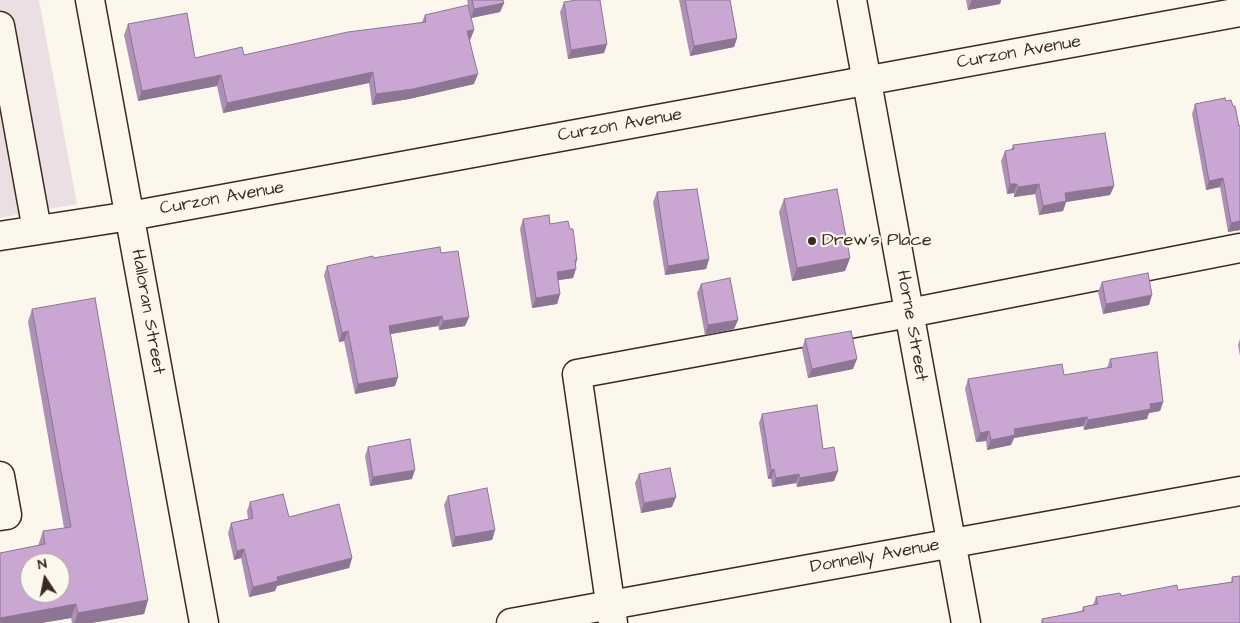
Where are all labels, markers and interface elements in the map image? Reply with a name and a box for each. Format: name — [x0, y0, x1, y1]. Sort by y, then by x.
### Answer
street label: Curzon Avenue — [955, 31, 1083, 75]
street label: Curzon Avenue — [556, 104, 684, 148]
street label: Curzon Avenue — [158, 177, 286, 221]
place label: Drew's Place — [822, 230, 932, 252]
marker: Drew's Place — [806, 235, 818, 247]
street label: Halloran Street — [125, 248, 169, 376]
street label: Horne Street — [891, 269, 931, 383]
street label: Donnelly Avenue — [809, 535, 941, 579]
north arrow — [20, 553, 70, 603]
text: N — [36, 554, 49, 575]

